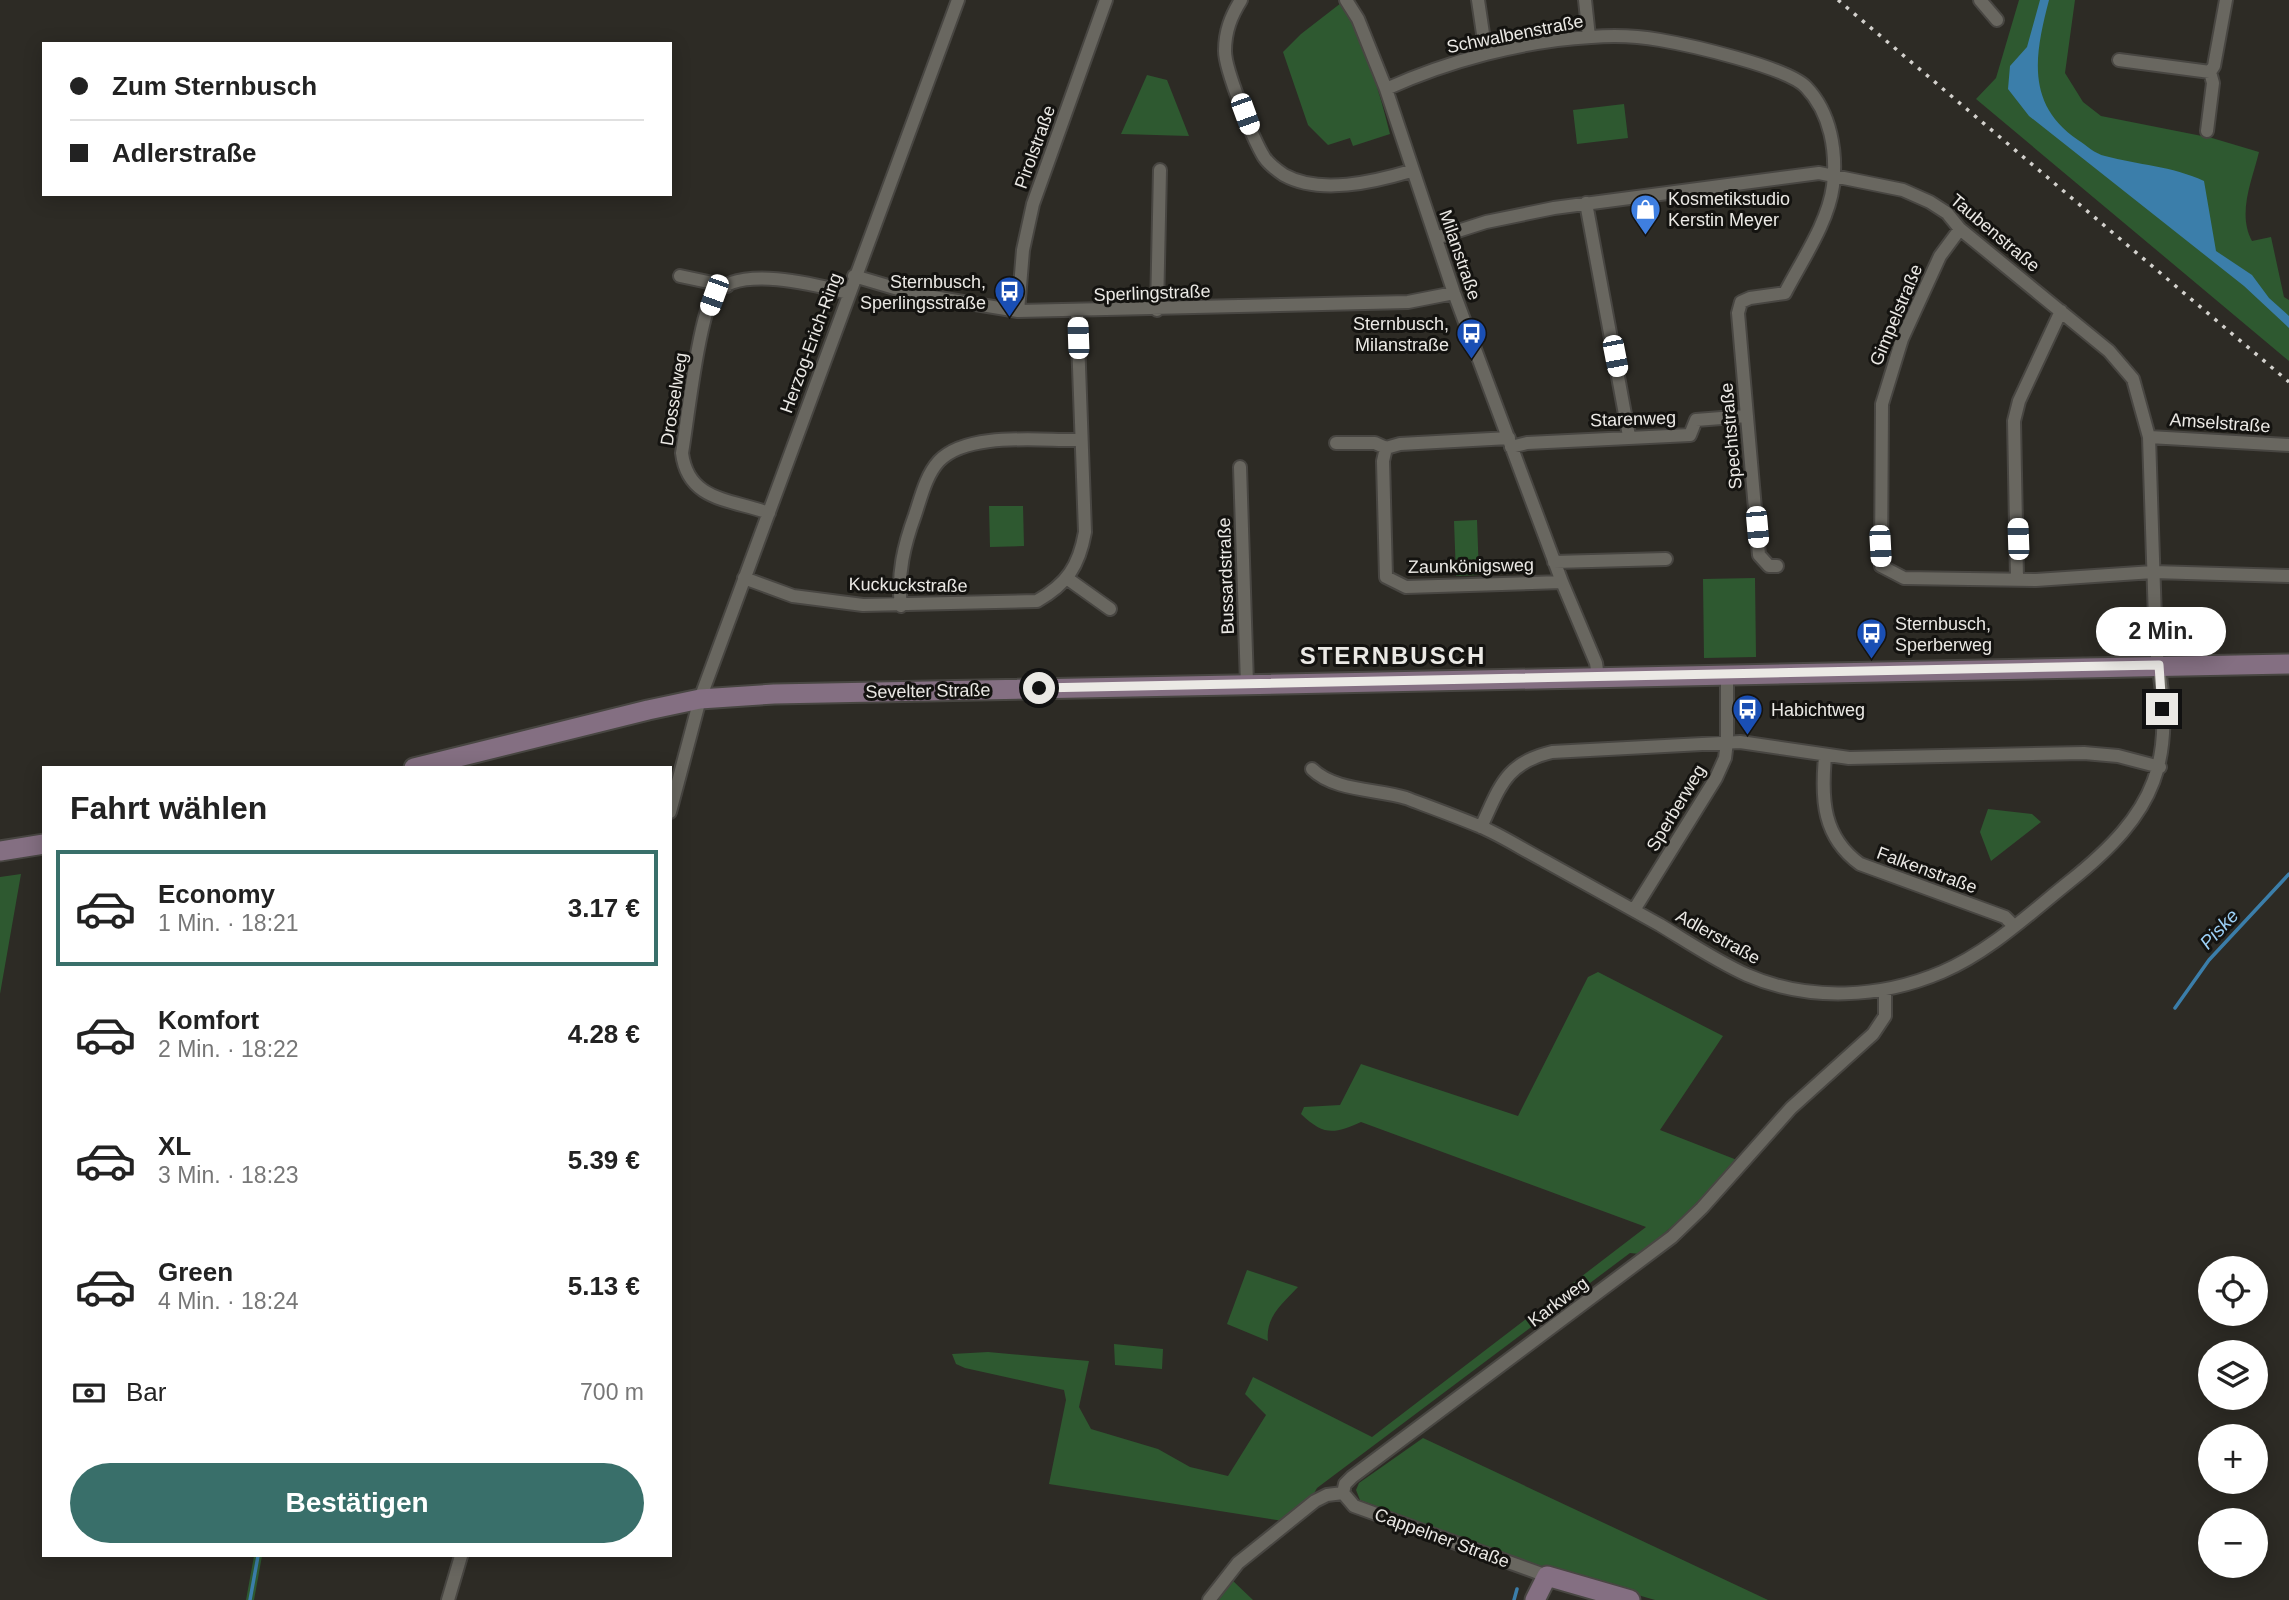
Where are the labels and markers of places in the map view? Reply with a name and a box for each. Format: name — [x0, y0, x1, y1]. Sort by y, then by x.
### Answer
place label: Kosmetikstudio Kerstin Meyer — [1668, 189, 1790, 230]
shop icon: Kosmetikstudio Kerstin Meyer — [1628, 192, 1662, 236]
place label: Sternbusch, Sperlingsstraße — [860, 272, 986, 313]
bus stop icon: Sternbusch, Sperlingsstraße — [992, 275, 1026, 319]
place label: Sternbusch, Milanstraße — [1353, 314, 1449, 355]
bus stop icon: Sternbusch, Milanstraße — [1455, 317, 1489, 361]
place label: Sternbusch, Sperberweg — [1895, 614, 1992, 655]
bus stop icon: Sternbusch, Sperberweg — [1855, 617, 1889, 661]
bus stop icon: Habichtweg — [1731, 693, 1765, 737]
place label: Habichtweg — [1771, 700, 1865, 720]

